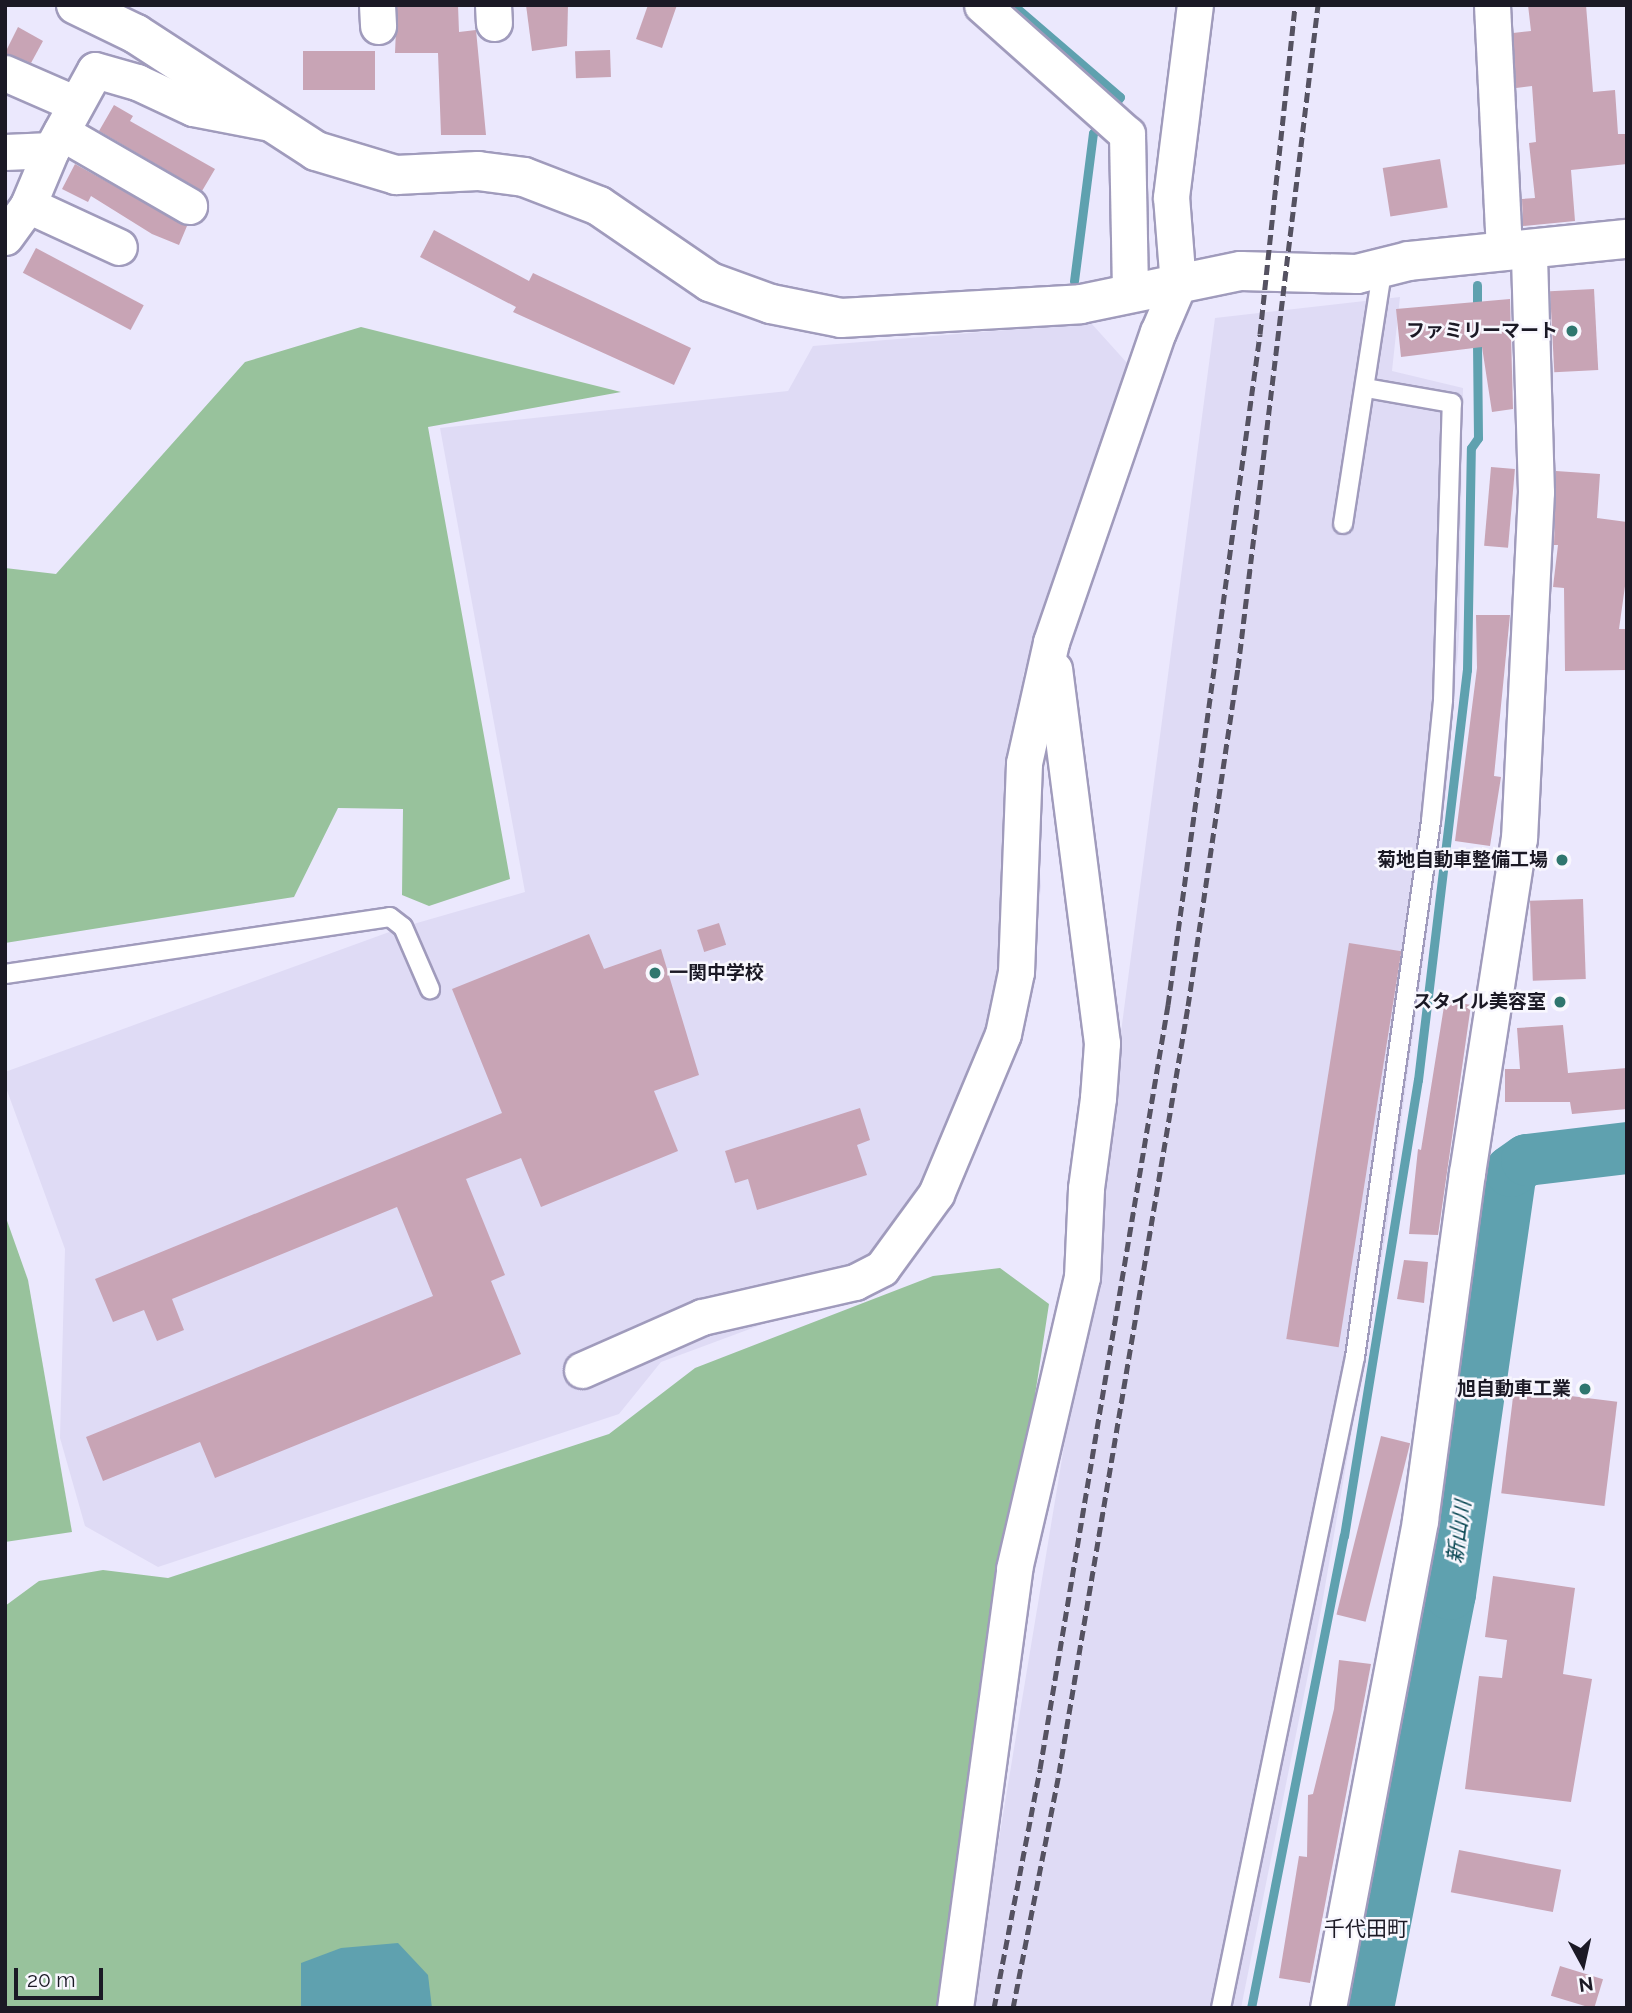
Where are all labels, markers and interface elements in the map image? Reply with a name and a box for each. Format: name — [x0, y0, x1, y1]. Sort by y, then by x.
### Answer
place label: ファミリーマート — [1406, 320, 1558, 342]
marker: ファミリーマート — [1564, 323, 1580, 339]
place label: 菊地自動車整備工場 — [1377, 849, 1548, 871]
marker: 菊地自動車整備工場 — [1554, 852, 1570, 868]
place label: 一関中学校 — [669, 962, 764, 984]
marker: 一関中学校 — [647, 965, 663, 981]
place label: スタイル美容室 — [1413, 991, 1546, 1013]
marker: スタイル美容室 — [1552, 994, 1568, 1010]
place label: 旭自動車工業 — [1457, 1378, 1571, 1400]
marker: 旭自動車工業 — [1577, 1381, 1593, 1397]
water label: 新山川 — [1442, 1499, 1476, 1565]
district label: 千代田町 — [1324, 1916, 1408, 1942]
north arrow — [1548, 1929, 1618, 1999]
scale bar — [18, 1954, 107, 1998]
text: 20 m — [27, 1967, 75, 1992]
text: N — [1577, 1973, 1595, 1997]

